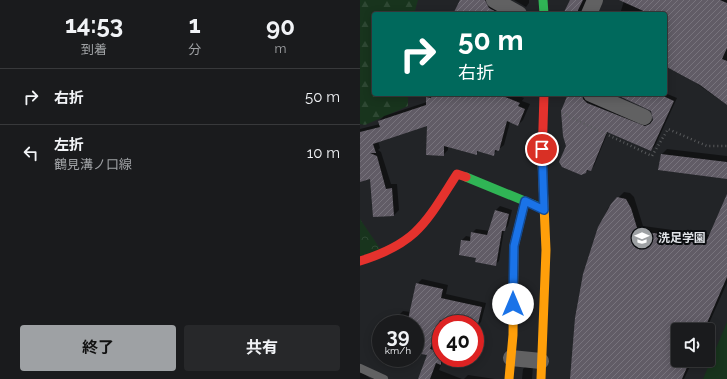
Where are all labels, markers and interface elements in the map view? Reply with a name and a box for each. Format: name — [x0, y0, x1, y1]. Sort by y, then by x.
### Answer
text: 14:53 — [65, 10, 123, 39]
text: 1 — [189, 10, 201, 39]
text: 90 — [266, 12, 295, 41]
text: 50 m — [458, 24, 524, 57]
icon: right — [392, 28, 444, 80]
text: m — [275, 41, 287, 56]
text: 到着 — [81, 42, 107, 57]
text: 分 — [188, 42, 201, 57]
text: 右折 — [458, 62, 494, 83]
icon: right — [20, 86, 42, 108]
text: 50 m — [305, 88, 340, 106]
text: 右折 — [54, 89, 84, 107]
pin — [525, 132, 559, 166]
text: 左折 — [54, 136, 84, 154]
icon: arrive — [531, 138, 553, 160]
icon: left — [20, 142, 42, 164]
text: 10 m — [307, 144, 340, 162]
text: 鶴見溝ノ口線 — [54, 157, 132, 172]
school or university icon: 洗足学園 — [629, 225, 655, 251]
place label: 洗足学園 — [658, 231, 706, 245]
position arrow — [492, 283, 534, 325]
speed limit sign: 40 — [432, 315, 484, 367]
map controls — [671, 323, 715, 367]
button: sound — [671, 323, 715, 367]
text: 39 — [387, 324, 409, 348]
button: 終了 — [20, 325, 176, 371]
button: 共有 — [184, 325, 340, 371]
text: km/h — [385, 345, 411, 356]

